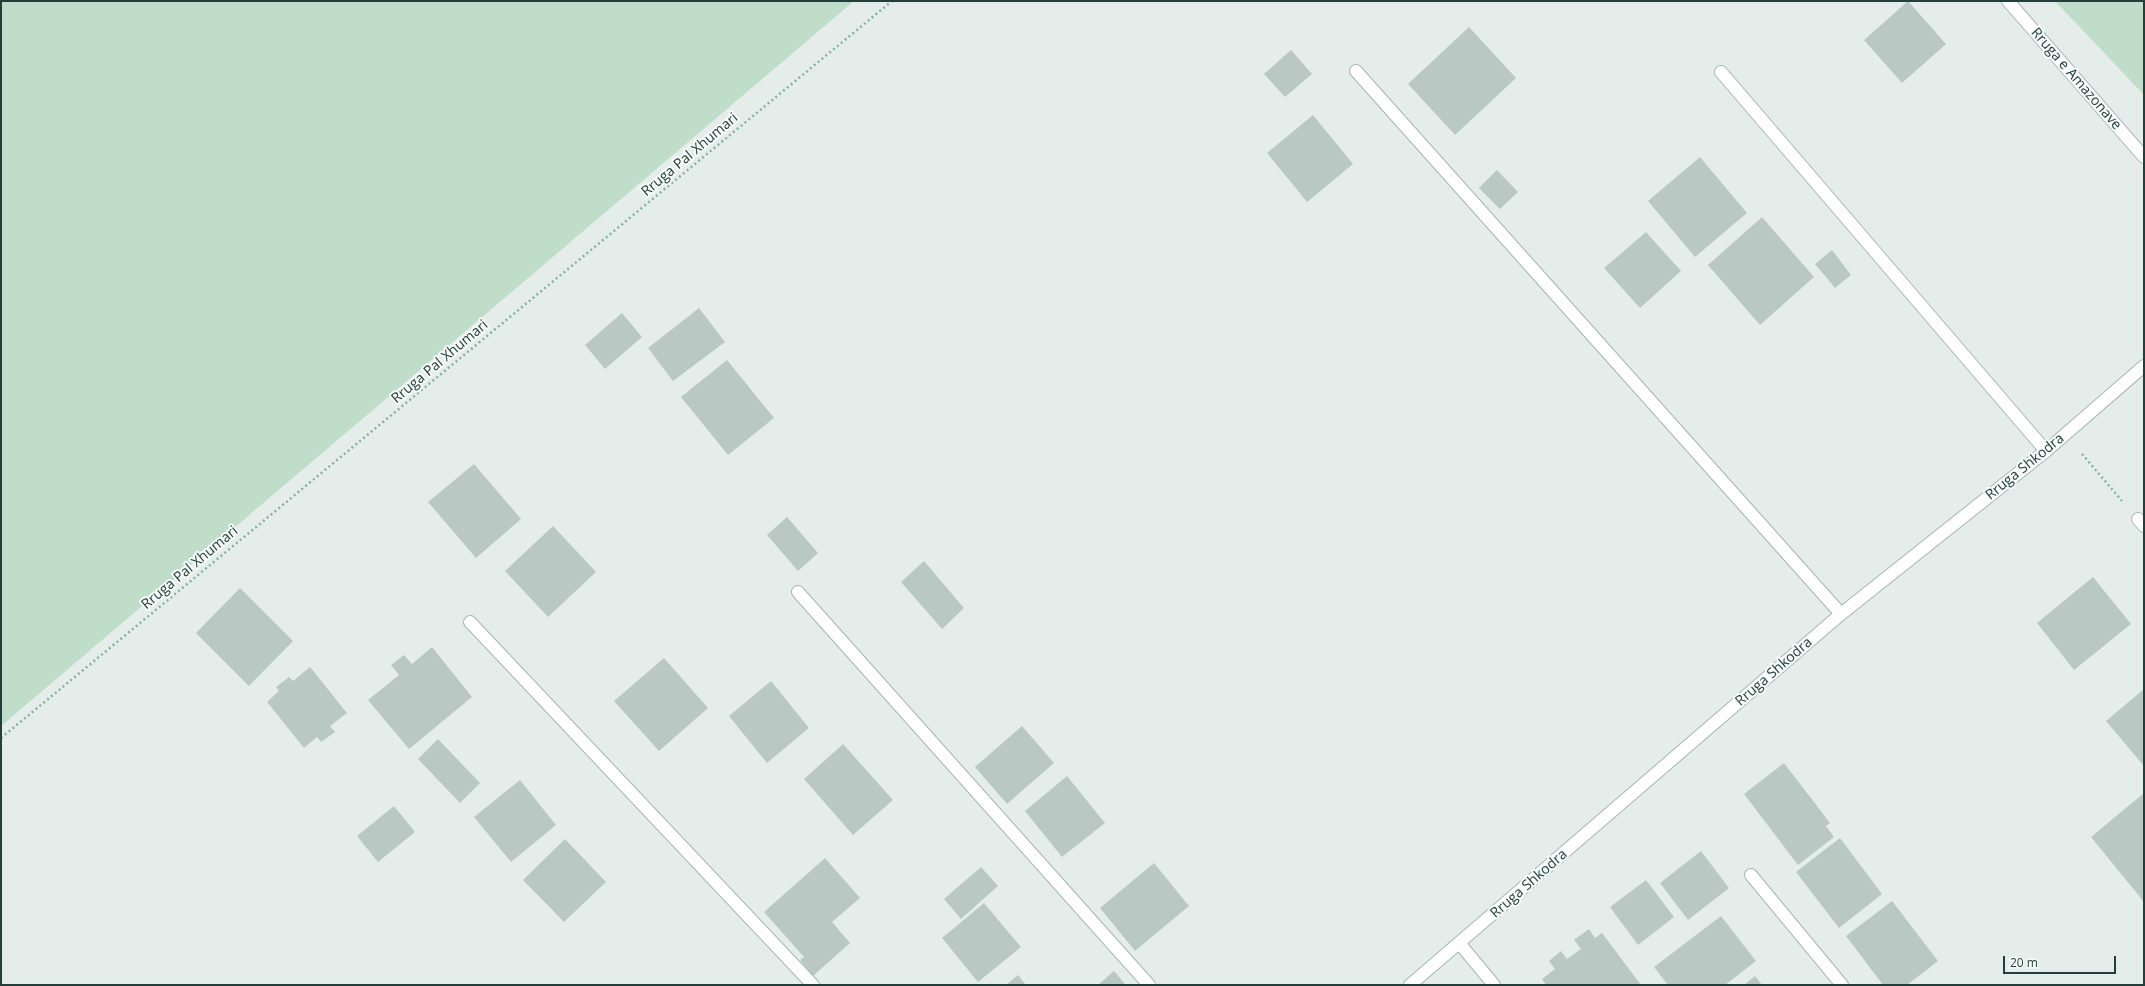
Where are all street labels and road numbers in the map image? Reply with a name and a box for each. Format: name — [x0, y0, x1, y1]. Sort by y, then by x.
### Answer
street label: Rruga e Amazonave — [2027, 25, 2125, 133]
street label: Rruga Pal Xhumari — [638, 110, 742, 200]
street label: Rruga Pal Xhumari — [388, 317, 492, 407]
street label: Rruga Shkodra — [1982, 430, 2068, 504]
street label: Rruga Pal Xhumari — [138, 523, 242, 613]
street label: Rruga Shkodra — [1732, 634, 1816, 710]
street label: Rruga Shkodra — [1487, 846, 1571, 922]

